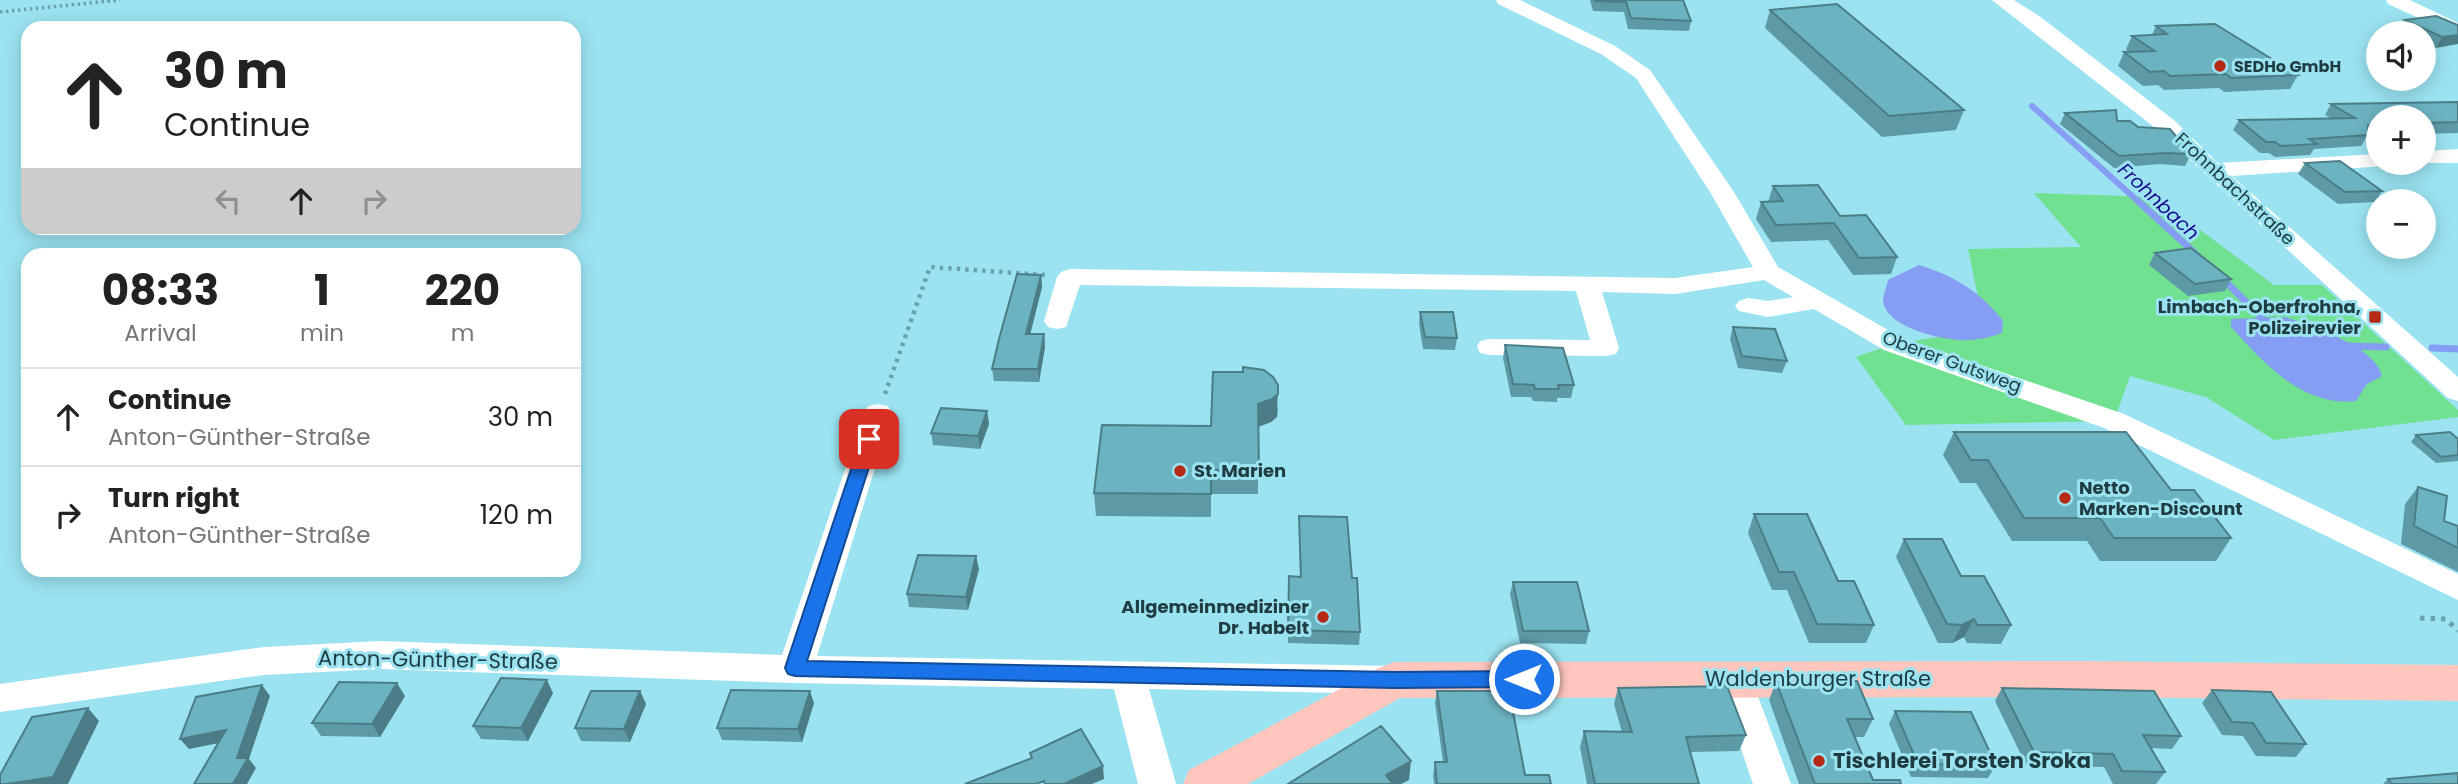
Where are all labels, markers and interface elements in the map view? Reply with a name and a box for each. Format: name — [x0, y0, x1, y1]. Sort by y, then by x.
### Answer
map controls — [2366, 21, 2436, 259]
button: sound — [2366, 21, 2436, 91]
text: 30 m — [164, 37, 288, 105]
icon: ahead — [49, 49, 140, 140]
place label: SEDHo GmbH — [2234, 55, 2341, 78]
marker: SEDHo GmbH — [2212, 58, 2228, 74]
text: Continue — [164, 102, 310, 147]
button: + — [2366, 105, 2436, 175]
street label: Frohnbachstraße — [2170, 127, 2301, 251]
water label: Frohnbach — [2112, 157, 2205, 246]
icon: left — [209, 182, 247, 220]
icon: ahead — [282, 182, 320, 220]
icon: right — [355, 182, 393, 220]
button: − — [2366, 189, 2436, 259]
text: 08:33 — [102, 261, 219, 320]
text: 1 — [314, 261, 330, 320]
text: 220 — [425, 261, 500, 320]
place label: Limbach-Oberfrohna, Polizeirevier — [2158, 294, 2361, 340]
marker: Limbach-Oberfrohna, Polizeirevier — [2367, 309, 2383, 325]
text: Arrival — [124, 317, 197, 349]
text: min — [300, 317, 344, 349]
text: m — [451, 317, 474, 349]
street label: Oberer Gutsweg — [1879, 325, 2025, 398]
text: Continue — [108, 382, 231, 418]
icon: ahead — [49, 398, 87, 436]
text: 30 m — [488, 399, 553, 435]
pin — [839, 409, 899, 469]
icon: arrive — [850, 420, 888, 458]
text: Anton-Günther-Straße — [108, 421, 371, 453]
place label: St. Marien — [1194, 458, 1286, 483]
marker: St. Marien — [1172, 463, 1188, 479]
place label: Netto Marken-Discount — [2079, 475, 2243, 521]
text: Turn right — [108, 480, 240, 516]
marker: Netto Marken-Discount — [2057, 490, 2073, 506]
icon: right — [49, 496, 87, 534]
text: 120 m — [480, 497, 553, 533]
text: Anton-Günther-Straße — [108, 519, 371, 551]
place label: Allgemeinmediziner Dr. Habelt — [1121, 594, 1309, 640]
marker: Allgemeinmediziner Dr. Habelt — [1315, 609, 1331, 625]
position arrow — [1487, 642, 1561, 716]
street label: Anton-Günther-Straße — [318, 643, 558, 676]
street label: Waldenburger Straße — [1705, 664, 1931, 693]
place label: Tischlerei Torsten Sroka — [1833, 746, 2091, 775]
marker: Tischlerei Torsten Sroka — [1811, 753, 1827, 769]

